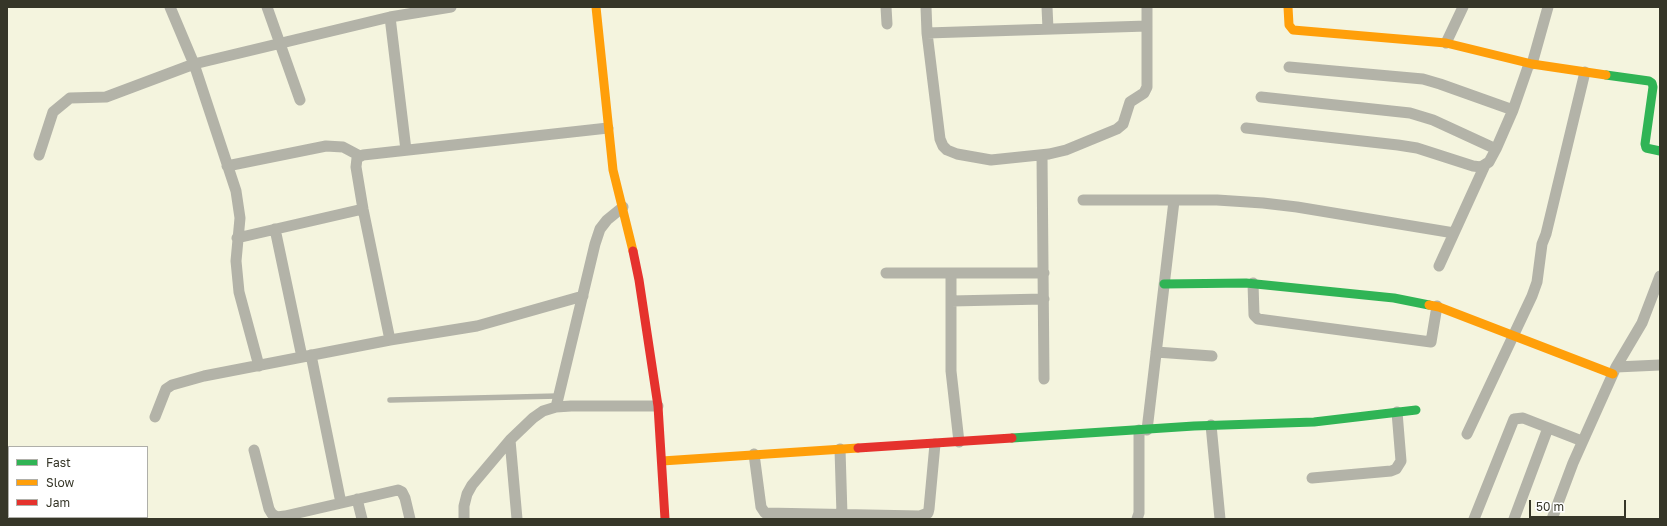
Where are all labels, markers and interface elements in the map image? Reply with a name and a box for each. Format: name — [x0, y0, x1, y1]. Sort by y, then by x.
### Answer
legend — [8, 446, 148, 518]
text: Fast — [46, 455, 71, 470]
text: Slow — [46, 475, 74, 490]
scale bar — [1531, 492, 1628, 518]
text: Jam — [46, 495, 70, 510]
text: 50 m — [1536, 499, 1564, 514]

